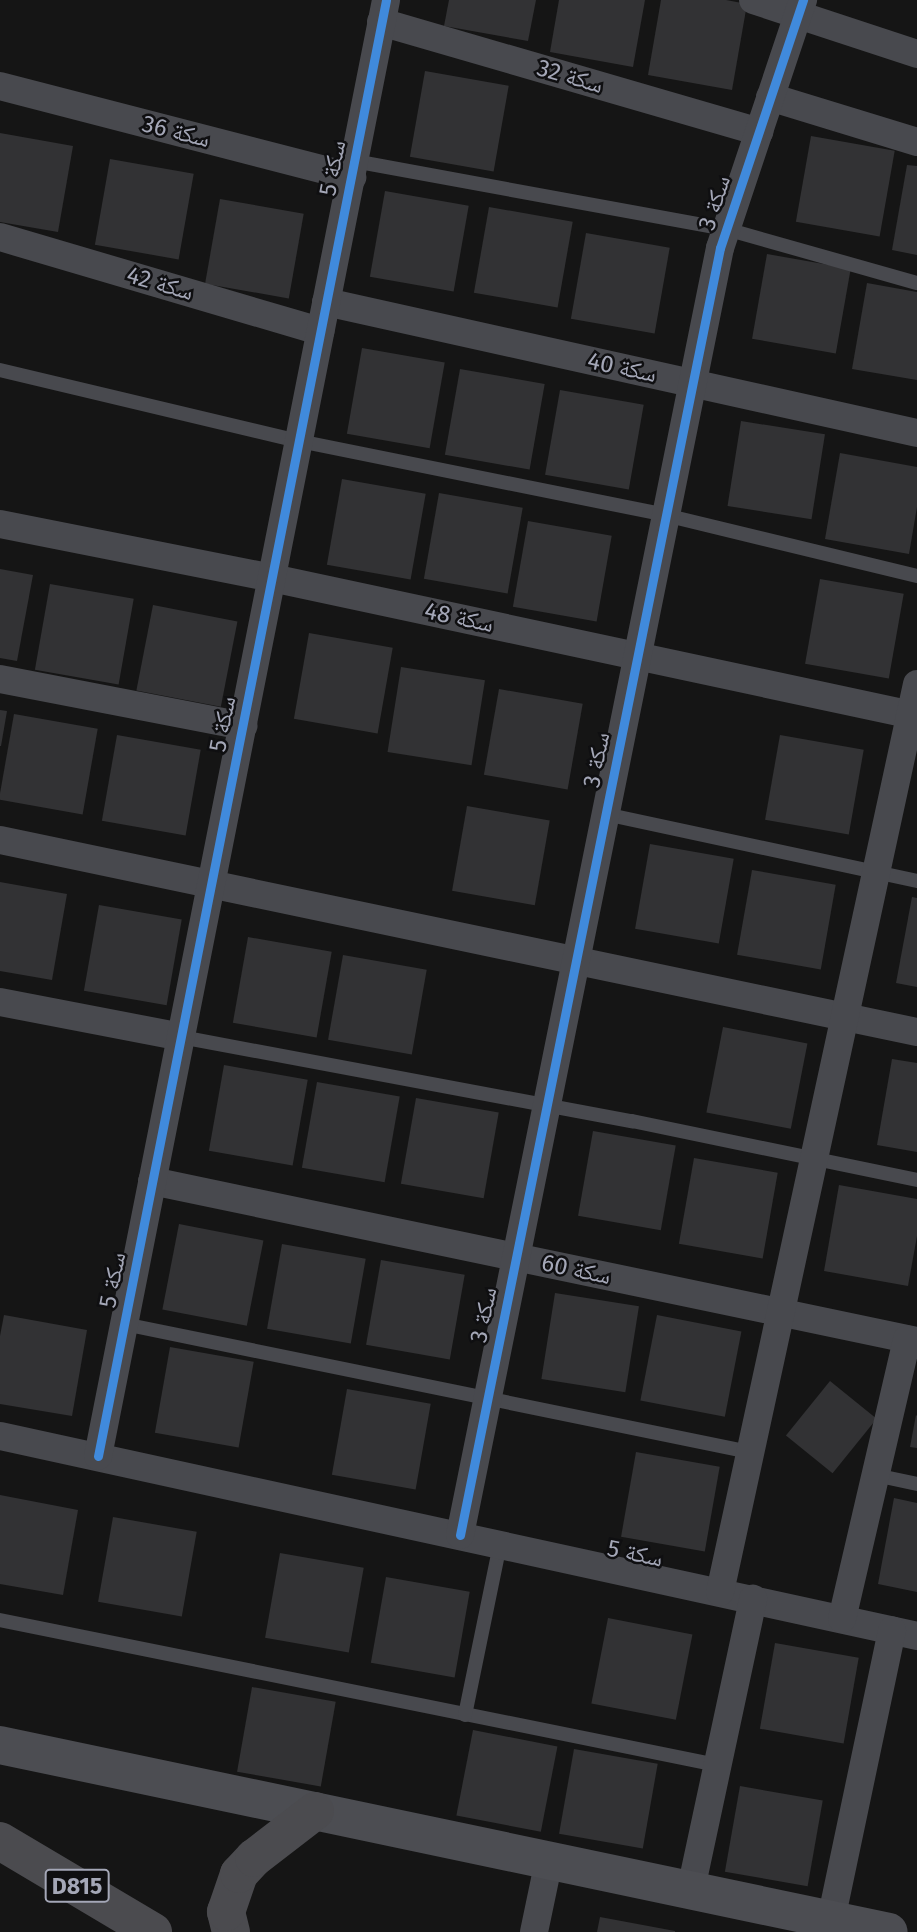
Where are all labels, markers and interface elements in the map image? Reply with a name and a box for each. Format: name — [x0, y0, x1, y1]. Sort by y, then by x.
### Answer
street label: سكة 32 — [534, 54, 606, 100]
street label: سكة 36 — [139, 110, 213, 154]
street label: سكة 5 — [314, 138, 352, 198]
street label: سكة 3 — [693, 172, 737, 234]
street label: سكة 42 — [123, 261, 197, 307]
street label: سكة 40 — [585, 347, 659, 389]
street label: سكة 48 — [422, 597, 496, 639]
street label: سكة 5 — [204, 694, 242, 754]
street label: سكة 3 — [578, 730, 616, 790]
street label: سكة 60 — [539, 1249, 613, 1291]
street label: سكة 5 — [94, 1250, 132, 1310]
street label: سكة 3 — [465, 1285, 503, 1345]
street label: سكة 5 — [605, 1534, 665, 1574]
road number: D815 — [44, 1867, 110, 1906]

